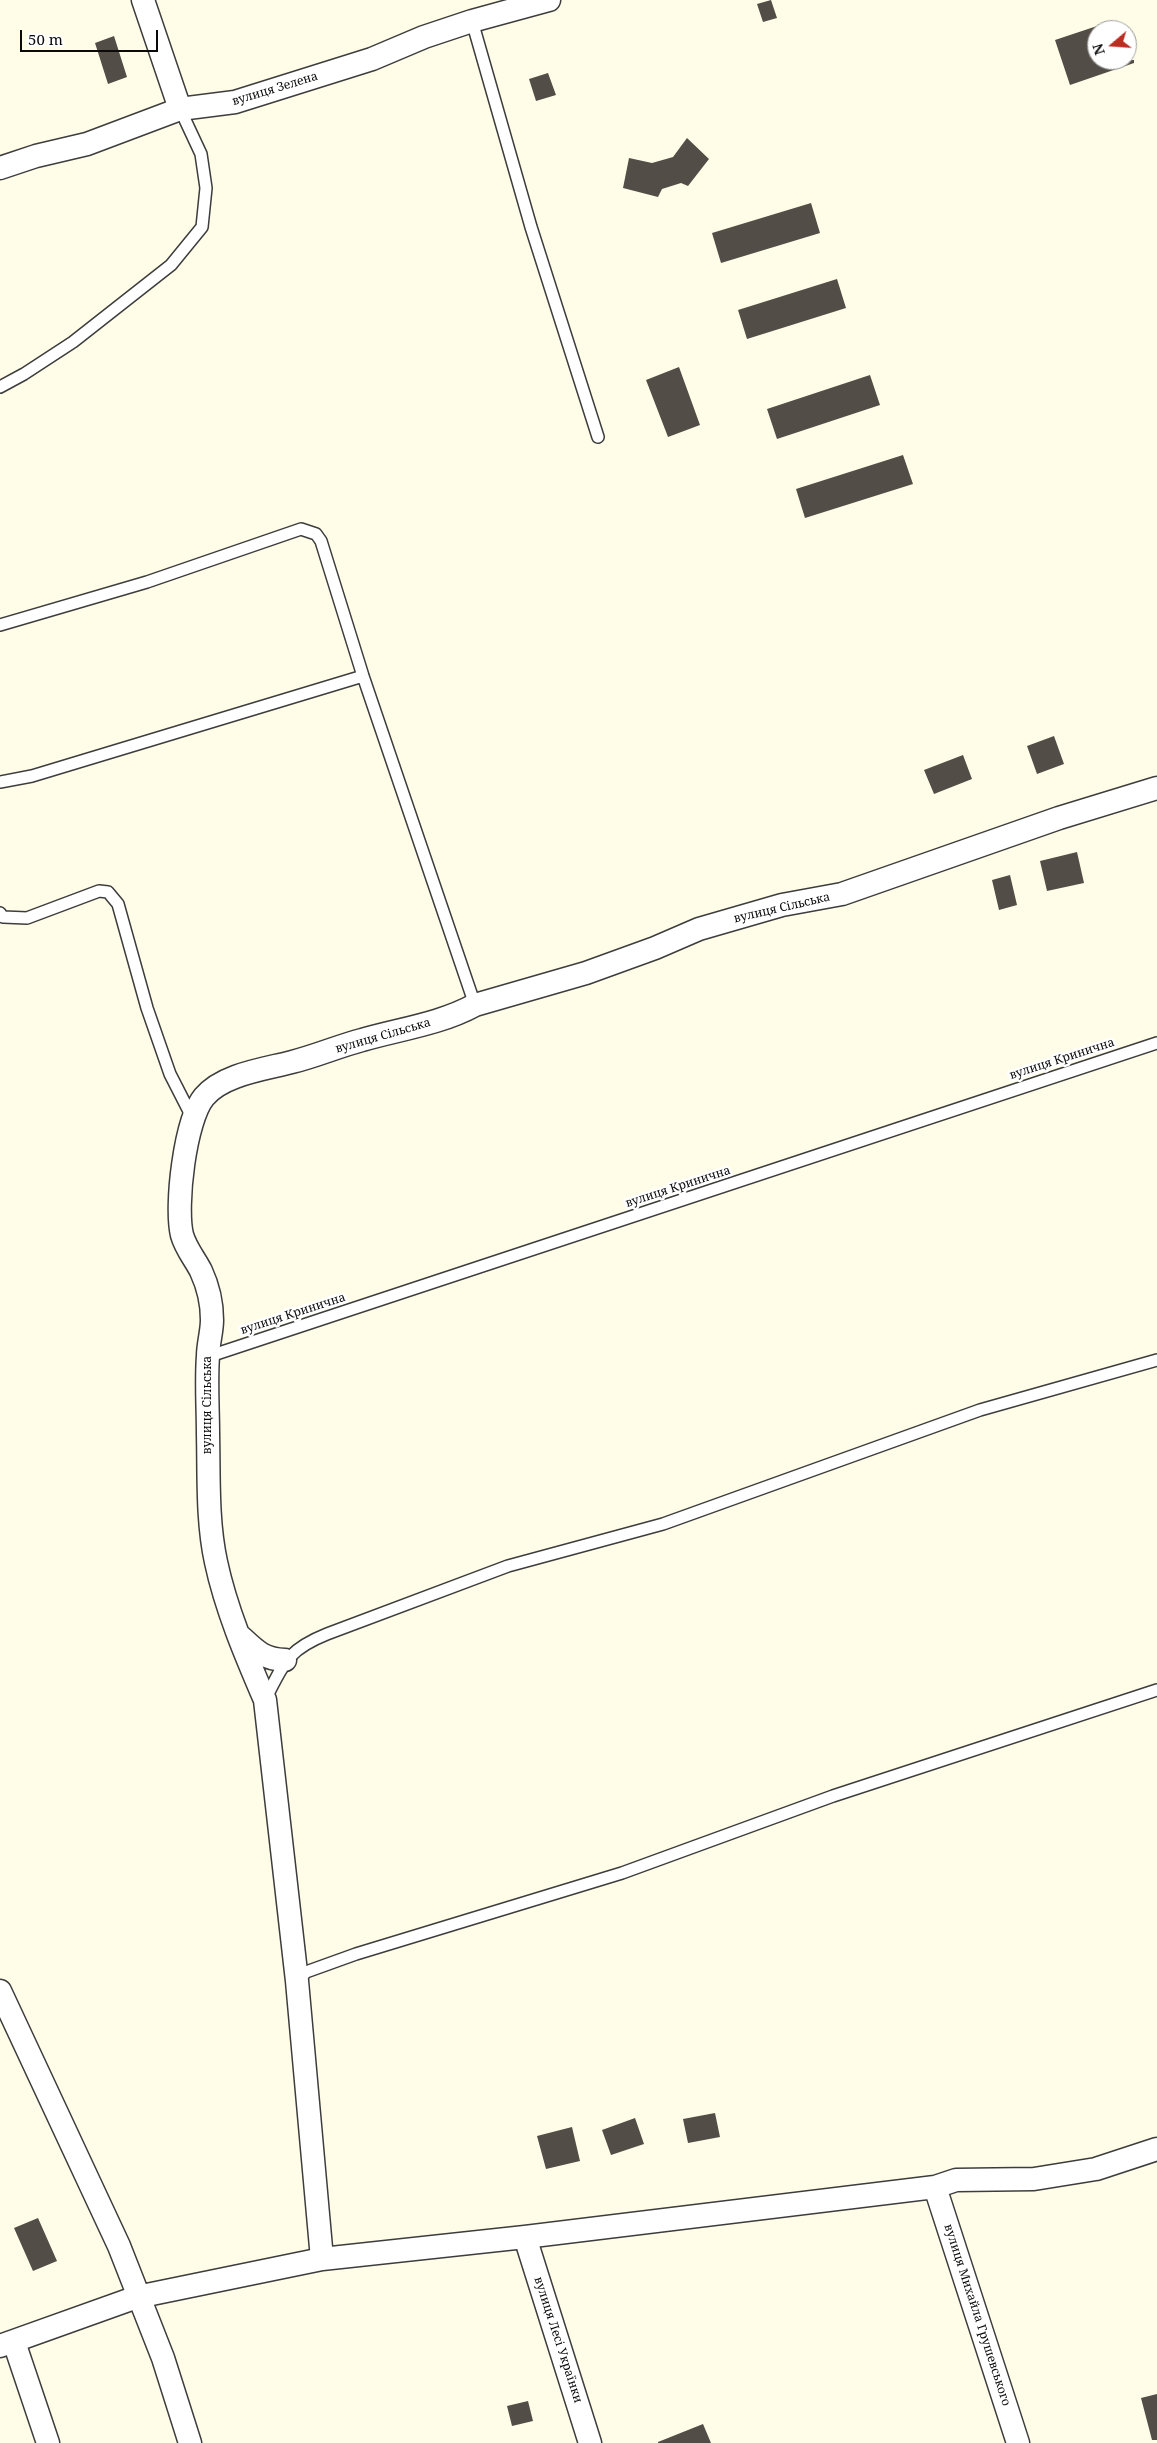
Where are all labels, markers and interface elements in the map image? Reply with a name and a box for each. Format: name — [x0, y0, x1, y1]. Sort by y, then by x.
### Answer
scale bar — [22, 20, 160, 52]
north arrow — [1087, 20, 1137, 70]
text: 50 m — [28, 29, 63, 49]
text: N — [1087, 41, 1109, 58]
street label: вулиця Зелена — [230, 69, 320, 109]
street label: вулиця Сільська — [732, 890, 832, 926]
street label: вулиця Сільська — [334, 1016, 432, 1056]
street label: вулиця Кринична — [1008, 1035, 1116, 1083]
street label: вулиця Кринична — [624, 1163, 732, 1211]
street label: вулиця Кринична — [239, 1290, 347, 1338]
street label: вулиця Сільська — [201, 1356, 215, 1454]
street label: вулиця Михайла Грушевського — [941, 2222, 1013, 2408]
street label: вулиця Лесі Українки — [531, 2275, 585, 2405]

